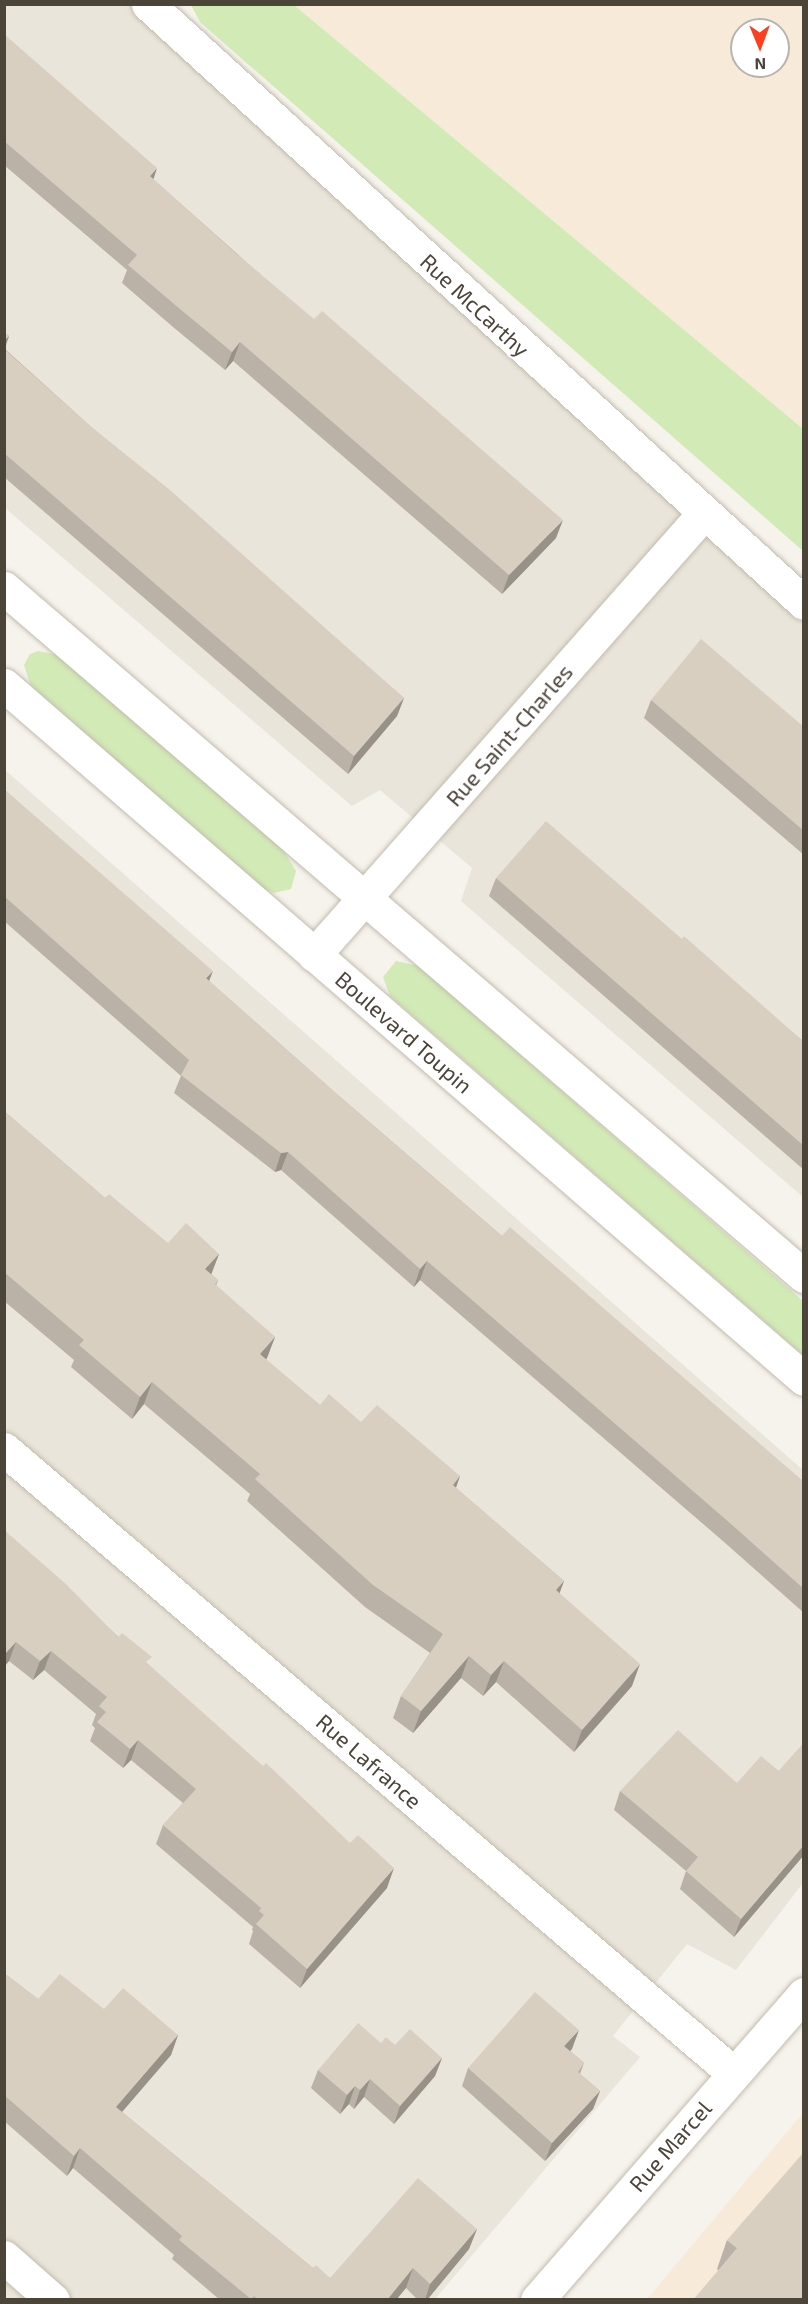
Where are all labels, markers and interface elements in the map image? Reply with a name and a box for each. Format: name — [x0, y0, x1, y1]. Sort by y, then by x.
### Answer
north arrow — [730, 18, 790, 78]
text: N — [754, 55, 766, 74]
street label: Rue McCarthy — [415, 248, 535, 362]
street label: Rue Saint-Charles — [440, 659, 578, 811]
street label: Boulevard Toupin — [330, 965, 478, 1099]
street label: Rue Lafrance — [311, 1708, 427, 1814]
street label: Rue Marcel — [623, 2095, 717, 2197]

